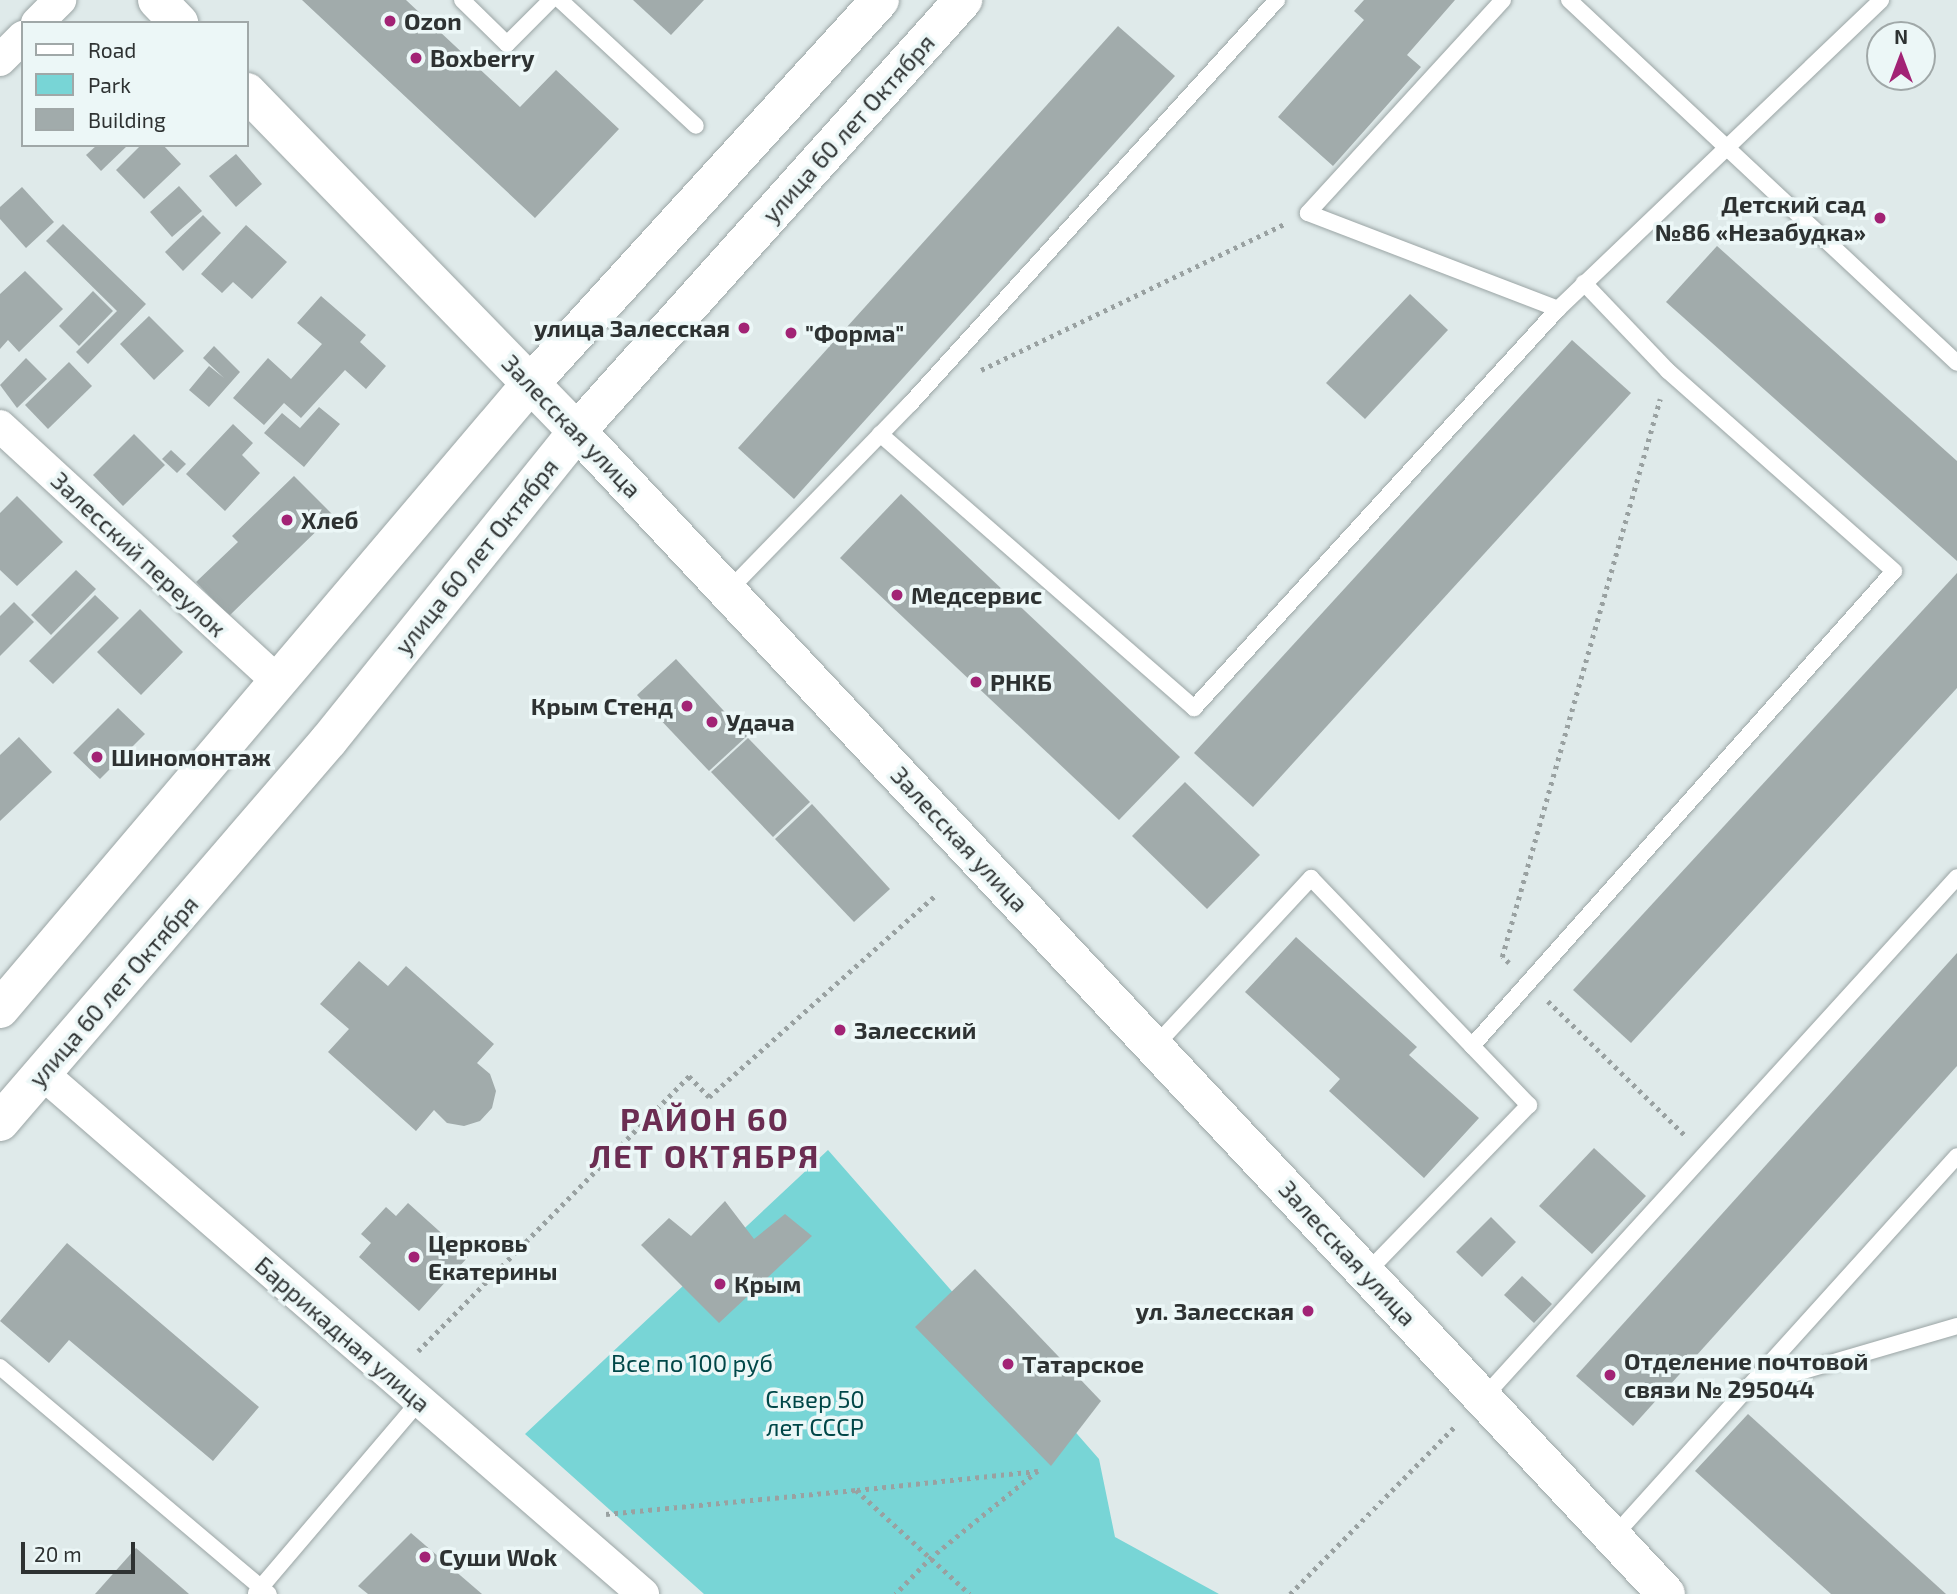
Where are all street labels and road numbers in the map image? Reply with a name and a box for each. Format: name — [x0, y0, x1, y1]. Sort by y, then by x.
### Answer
street label: улица 60 лет Октября — [756, 28, 940, 228]
street label: Залесская улица — [496, 348, 648, 504]
street label: улица 60 лет Октября — [388, 452, 564, 660]
street label: Залесский переулок — [46, 466, 232, 642]
street label: Залесская улица — [885, 760, 1035, 918]
street label: улица 60 лет Октября — [22, 890, 204, 1092]
street label: Залесская улица — [1273, 1174, 1423, 1332]
street label: Баррикадная улица — [250, 1250, 436, 1418]

